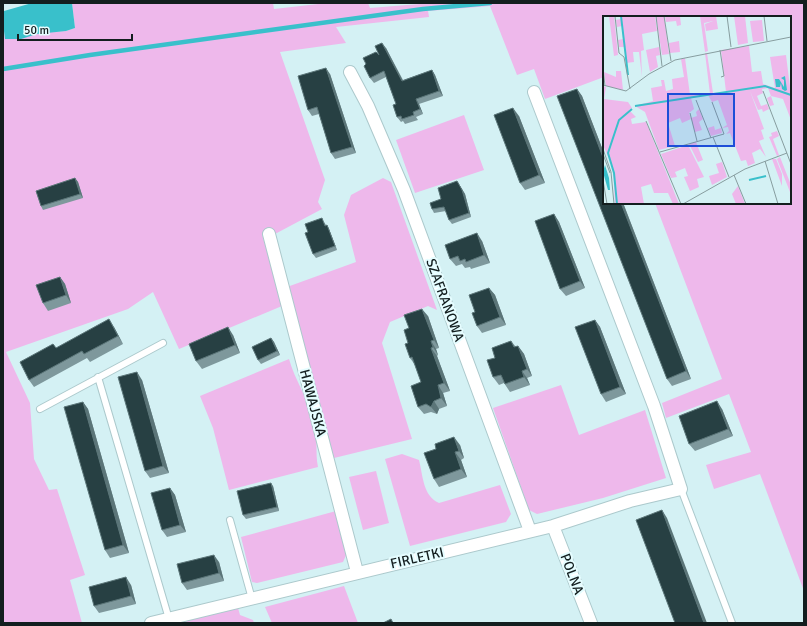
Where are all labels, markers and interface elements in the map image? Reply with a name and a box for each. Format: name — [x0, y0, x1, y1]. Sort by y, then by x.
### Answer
scale bar — [18, 16, 132, 42]
inset map — [603, 16, 791, 204]
text: 50 m — [24, 23, 49, 38]
street label: SZAFRANOWA — [422, 256, 468, 344]
street label: HAWAJSKA — [296, 367, 330, 439]
street label: FIRLETKI — [389, 544, 445, 572]
street label: POLNA — [556, 551, 588, 597]

